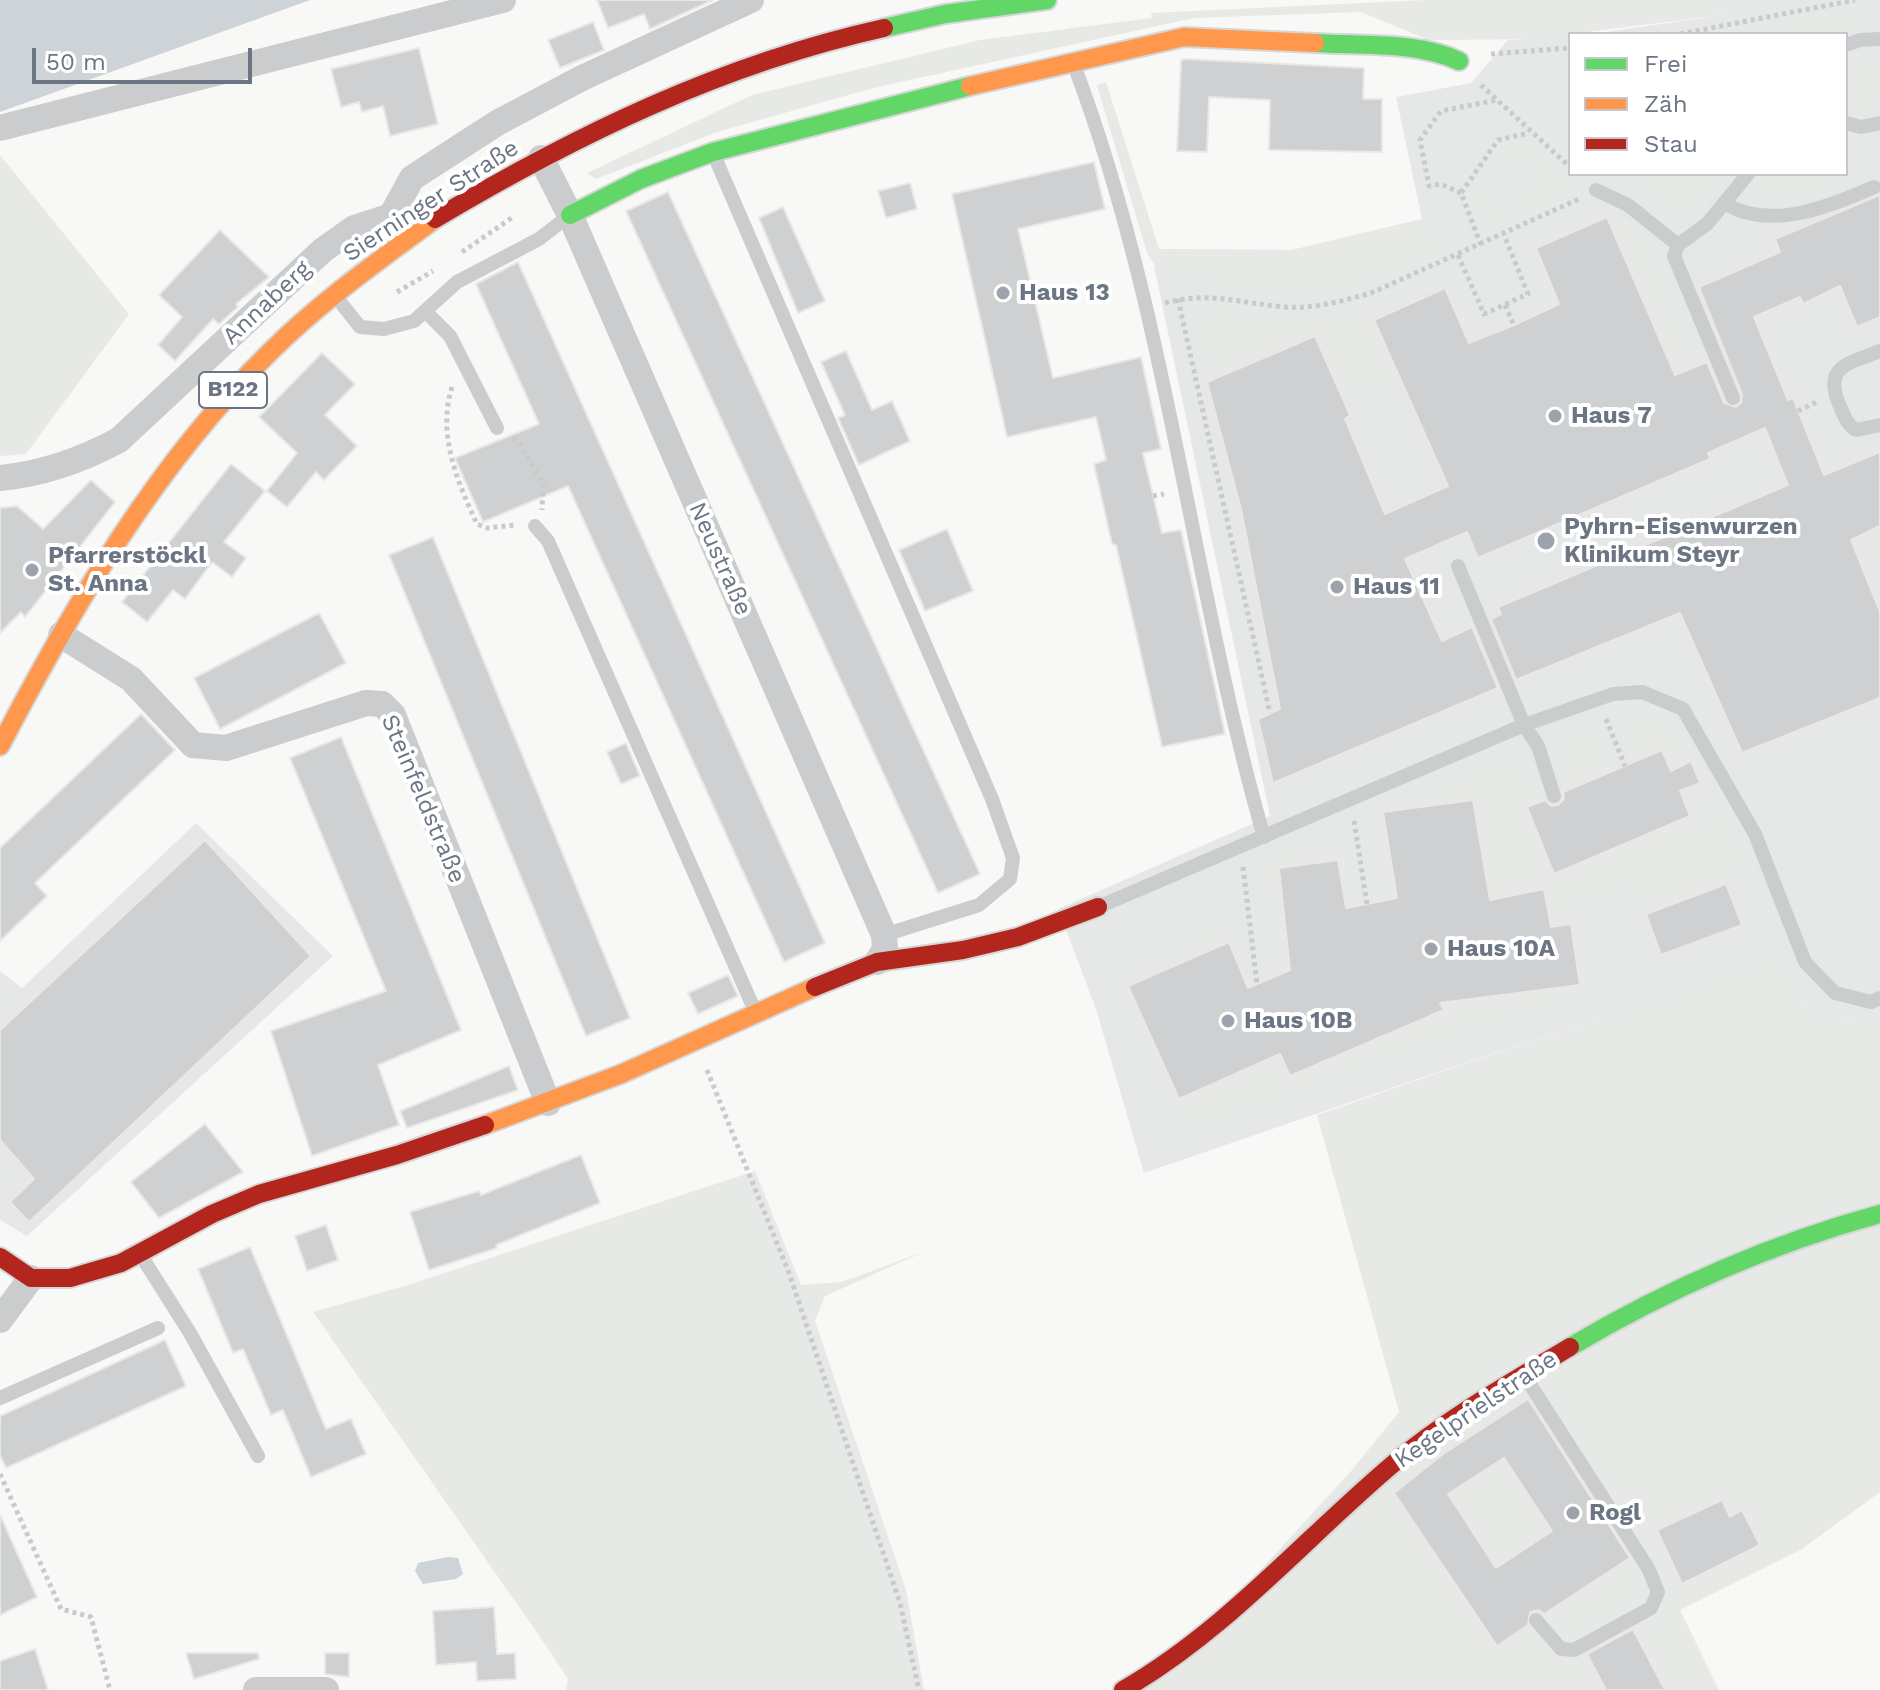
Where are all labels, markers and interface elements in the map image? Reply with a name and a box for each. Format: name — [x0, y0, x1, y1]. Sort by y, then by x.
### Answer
scale bar — [36, 32, 256, 82]
legend — [1568, 32, 1848, 176]
text: 50 m — [46, 48, 106, 76]
text: Frei — [1644, 50, 1687, 78]
text: Zäh — [1644, 90, 1688, 118]
text: Stau — [1644, 130, 1698, 158]
street label: Sierninger Straße — [338, 134, 524, 268]
street label: Annaberg — [217, 255, 317, 351]
place label: Haus 13 — [1019, 279, 1110, 307]
marker: Haus 13 — [994, 284, 1012, 302]
road number: B122 — [199, 372, 267, 408]
place label: Haus 7 — [1571, 402, 1652, 430]
marker: Haus 7 — [1546, 407, 1564, 425]
street label: Neustraße — [682, 498, 758, 620]
place label: Pyhrn-Eisenwurzen Klinikum Steyr — [1564, 513, 1798, 569]
marker: Pyhrn-Eisenwurzen Klinikum Steyr — [1535, 530, 1557, 552]
place label: Pfarrerstöckl St. Anna — [48, 542, 206, 598]
marker: Pfarrerstöckl St. Anna — [23, 561, 41, 579]
place label: Haus 11 — [1353, 573, 1440, 601]
marker: Haus 11 — [1328, 578, 1346, 596]
street label: Steinfeldstraße — [375, 710, 471, 888]
place label: Haus 10A — [1447, 935, 1555, 963]
marker: Haus 10A — [1422, 940, 1440, 958]
place label: Haus 10B — [1244, 1007, 1352, 1035]
marker: Haus 10B — [1219, 1012, 1237, 1030]
street label: Kegelprielstraße — [1389, 1345, 1563, 1475]
place label: Rogl — [1589, 1499, 1641, 1527]
marker: Rogl — [1564, 1504, 1582, 1522]

